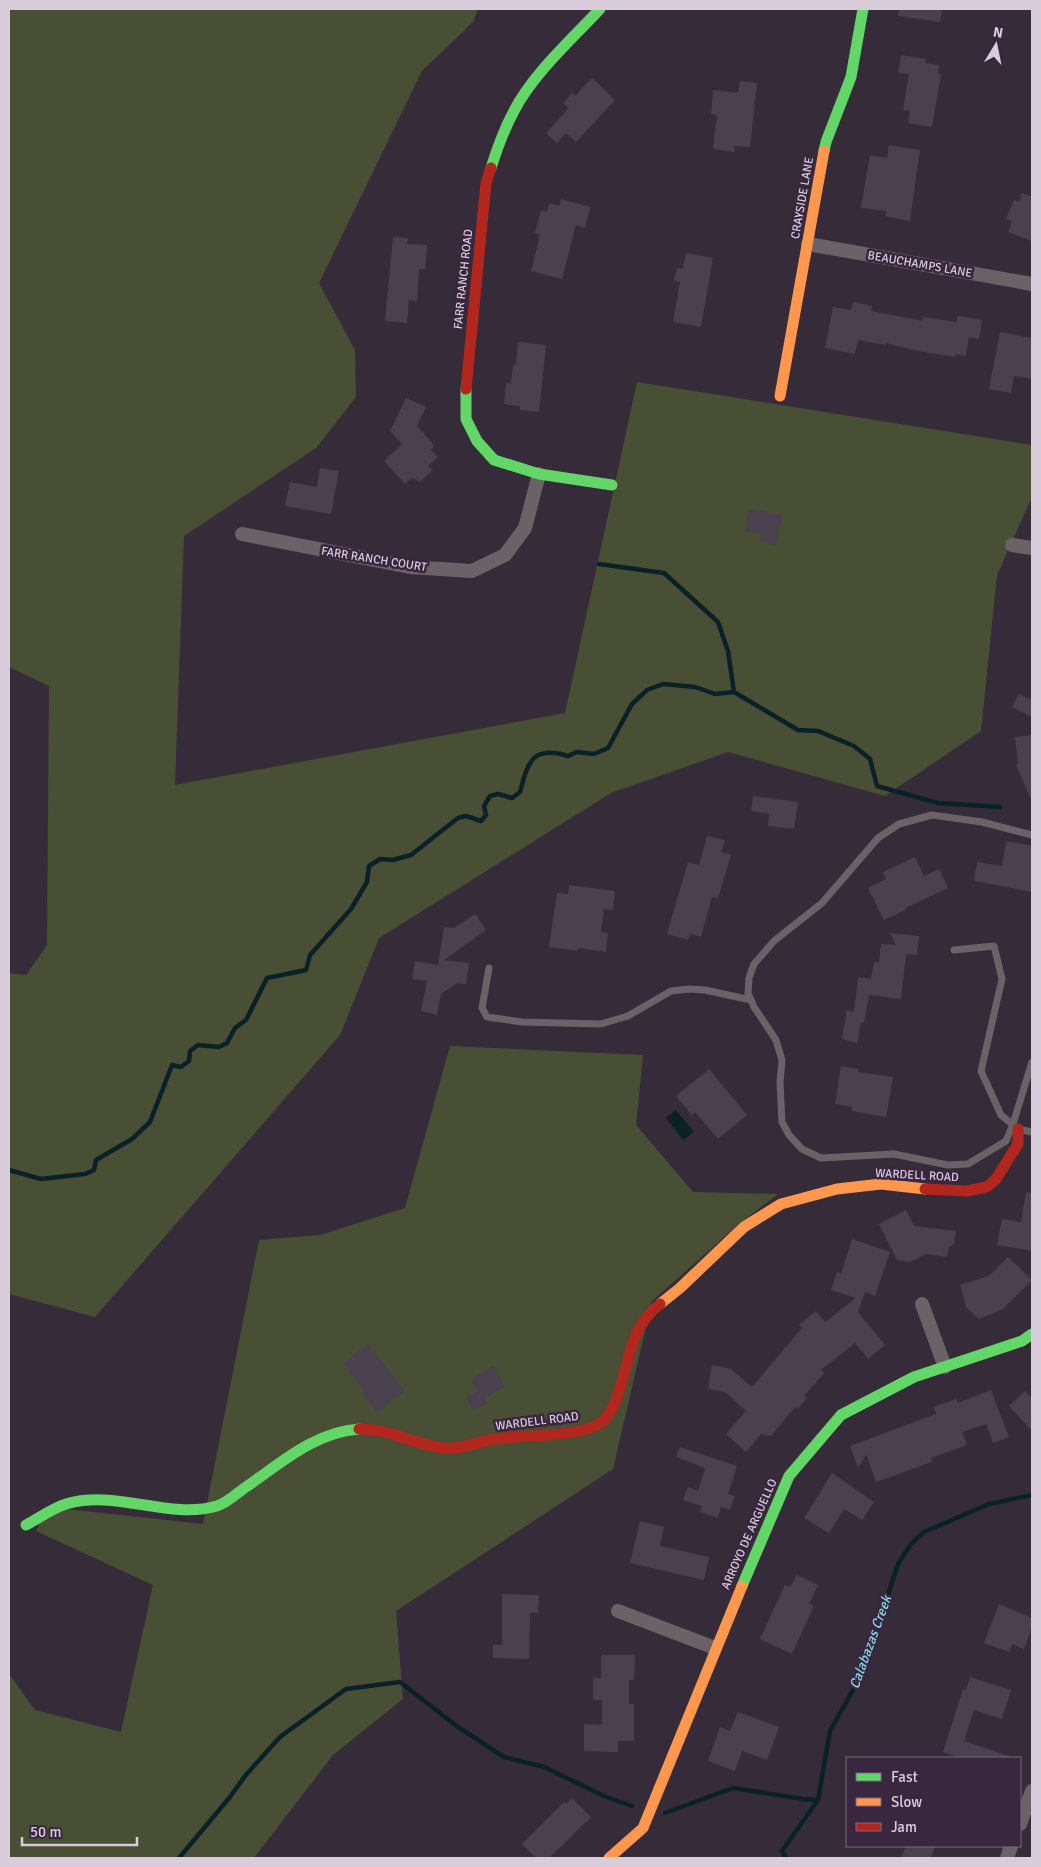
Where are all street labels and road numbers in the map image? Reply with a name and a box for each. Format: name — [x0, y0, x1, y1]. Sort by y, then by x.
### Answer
street label: CRAYSIDE LANE — [788, 156, 817, 240]
street label: FARR RANCH ROAD — [451, 228, 476, 330]
street label: BEAUCHAMPS LANE — [866, 248, 974, 281]
street label: FARR RANCH COURT — [320, 544, 428, 575]
street label: WARDELL ROAD — [875, 1166, 959, 1185]
street label: WARDELL ROAD — [495, 1409, 580, 1434]
street label: ARROYO DE ARGUELLO — [718, 1476, 781, 1592]

